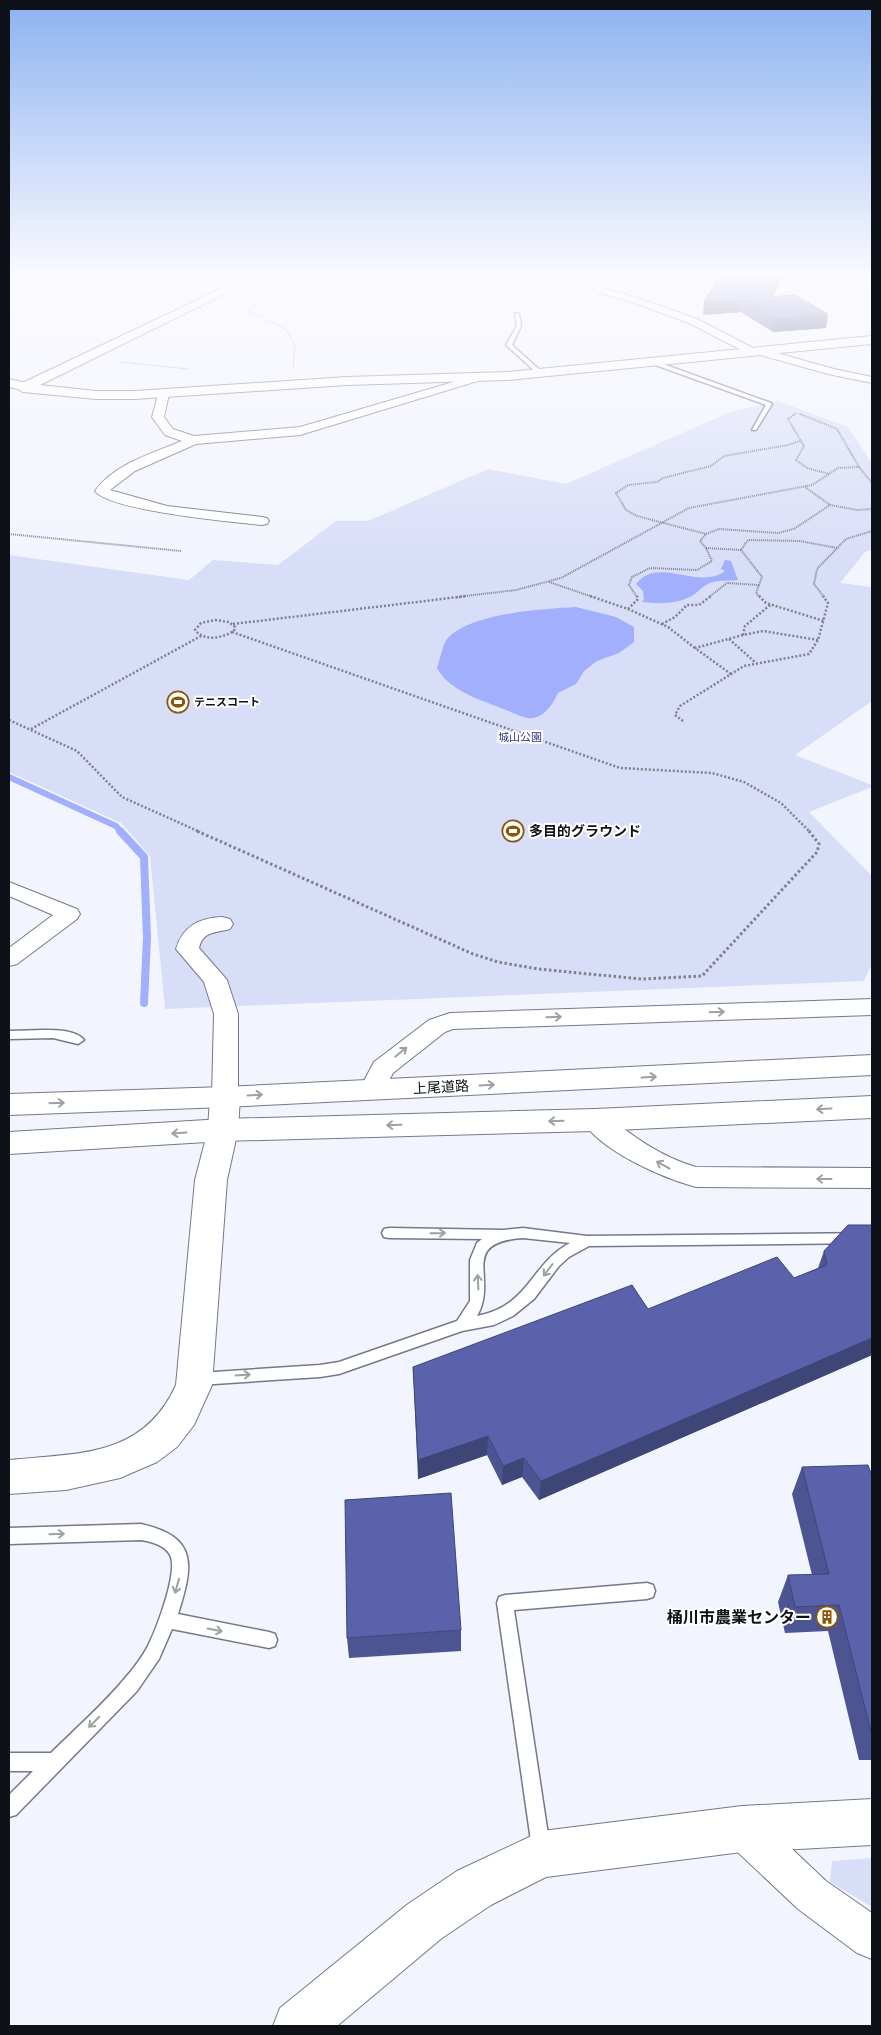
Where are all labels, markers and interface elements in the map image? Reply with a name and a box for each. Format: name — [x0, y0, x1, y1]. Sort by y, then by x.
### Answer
sports icon: テニスコート — [166, 690, 190, 714]
place label: テニスコート — [194, 694, 260, 710]
park label: 城山公園 — [498, 729, 542, 745]
sports icon: 多目的グラウンド — [501, 819, 525, 843]
place label: 多目的グラウンド — [529, 821, 641, 841]
one-way arrow — [708, 1007, 724, 1016]
one-way arrow — [546, 1012, 562, 1022]
one-way arrow — [395, 1047, 408, 1058]
one-way arrow — [641, 1072, 657, 1082]
street label: 上尾道路 — [413, 1076, 469, 1098]
one-way arrow — [479, 1080, 495, 1089]
one-way arrow — [247, 1091, 263, 1100]
one-way arrow — [49, 1098, 65, 1107]
one-way arrow — [816, 1105, 832, 1114]
one-way arrow — [549, 1116, 565, 1125]
one-way arrow — [386, 1121, 402, 1130]
one-way arrow — [171, 1129, 187, 1138]
one-way arrow — [657, 1160, 671, 1170]
one-way arrow — [816, 1174, 832, 1184]
one-way arrow — [430, 1228, 446, 1238]
one-way arrow — [543, 1263, 554, 1276]
one-way arrow — [473, 1274, 482, 1290]
one-way arrow — [235, 1371, 251, 1380]
one-way arrow — [49, 1530, 65, 1539]
one-way arrow — [172, 1578, 181, 1594]
building icon: 桶川市農業センター — [815, 1605, 839, 1629]
place label: 桶川市農業センター — [666, 1606, 811, 1629]
one-way arrow — [207, 1625, 223, 1635]
one-way arrow — [88, 1716, 100, 1728]

